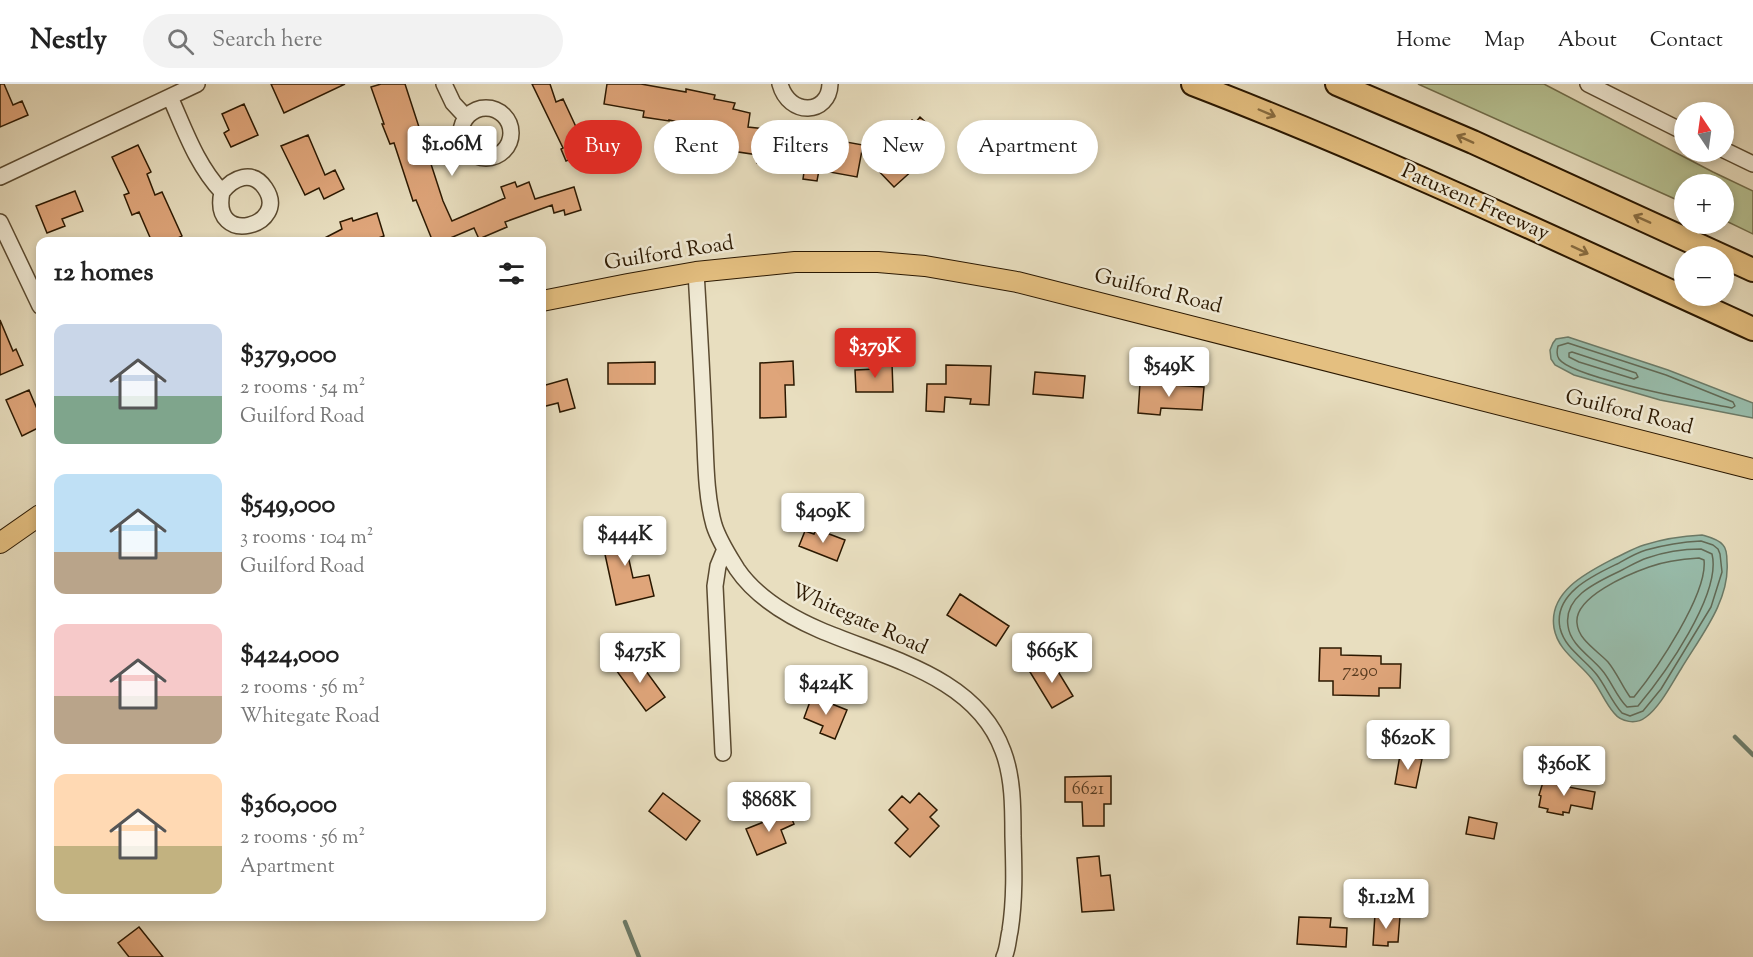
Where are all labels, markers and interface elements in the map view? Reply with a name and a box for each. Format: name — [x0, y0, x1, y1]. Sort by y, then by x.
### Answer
search box — [143, 14, 563, 68]
text: Nestly — [30, 21, 107, 61]
icon: search — [164, 25, 197, 58]
text: Search here — [212, 25, 322, 57]
text: Home — [1396, 26, 1451, 56]
text: Map — [1484, 26, 1525, 56]
text: About — [1558, 26, 1617, 56]
text: Contact — [1650, 26, 1723, 56]
north arrow — [1674, 102, 1734, 162]
map controls — [1674, 102, 1734, 306]
one-way arrow — [1257, 108, 1276, 119]
chip: Buy — [564, 120, 642, 174]
chip: Rent — [654, 120, 739, 174]
chip: Filters — [751, 120, 849, 174]
chip: New — [861, 120, 945, 174]
chip: Apartment — [957, 120, 1098, 174]
pin: $1.06M — [403, 126, 501, 177]
text: $1.06M — [422, 131, 482, 160]
one-way arrow — [1456, 133, 1474, 144]
street label: Patuxent Freeway — [1396, 157, 1554, 249]
button: + — [1674, 174, 1734, 234]
one-way arrow — [1634, 213, 1652, 225]
street label: Guilford Road — [602, 229, 736, 279]
one-way arrow — [1571, 245, 1589, 257]
button: − — [1674, 246, 1734, 306]
text: 12 homes — [54, 255, 153, 292]
icon: filters — [495, 257, 528, 290]
street label: Guilford Road — [1091, 262, 1225, 322]
pin: $379K — [833, 328, 917, 379]
text: $379K — [849, 333, 901, 362]
text: $379,000 — [240, 337, 337, 374]
pin: $549K — [1127, 347, 1211, 398]
icon: home — [102, 348, 174, 420]
text: $549K — [1143, 352, 1195, 381]
text: 2 rooms · 54 m² — [240, 374, 365, 403]
street label: Guilford Road — [1562, 383, 1696, 443]
text: Guilford Road — [240, 403, 365, 432]
text: $549,000 — [240, 487, 335, 524]
pin: $409K — [781, 493, 865, 544]
icon: home — [102, 498, 174, 570]
text: $409K — [795, 498, 851, 527]
pin: $444K — [583, 516, 667, 567]
text: $444K — [597, 521, 653, 550]
text: 3 rooms · 104 m² — [240, 524, 374, 553]
text: Guilford Road — [240, 553, 365, 582]
street label: Whitegate Road — [786, 576, 932, 664]
pin: $475K — [598, 633, 682, 684]
pin: $665K — [1010, 633, 1094, 684]
text: $424,000 — [240, 637, 339, 674]
text: $475K — [614, 638, 666, 667]
text: $665K — [1026, 638, 1078, 667]
icon: home — [102, 648, 174, 720]
house number: 7290 — [1342, 659, 1378, 685]
pin: $424K — [784, 665, 868, 716]
text: $424K — [799, 670, 853, 699]
text: 2 rooms · 56 m² — [240, 674, 365, 703]
text: Whitegate Road — [240, 703, 380, 732]
pin: $620K — [1366, 720, 1450, 771]
text: $620K — [1381, 725, 1435, 754]
pin: $360K — [1522, 746, 1606, 797]
text: $360K — [1537, 751, 1591, 780]
house number: 6621 — [1072, 777, 1104, 803]
pin: $868K — [727, 782, 811, 833]
text: $360,000 — [240, 787, 337, 824]
text: $868K — [741, 787, 797, 816]
icon: home — [102, 798, 174, 870]
text: 2 rooms · 56 m² — [240, 824, 365, 853]
text: Apartment — [240, 853, 335, 882]
pin: $1.12M — [1337, 879, 1435, 930]
text: $1.12M — [1357, 884, 1415, 913]

